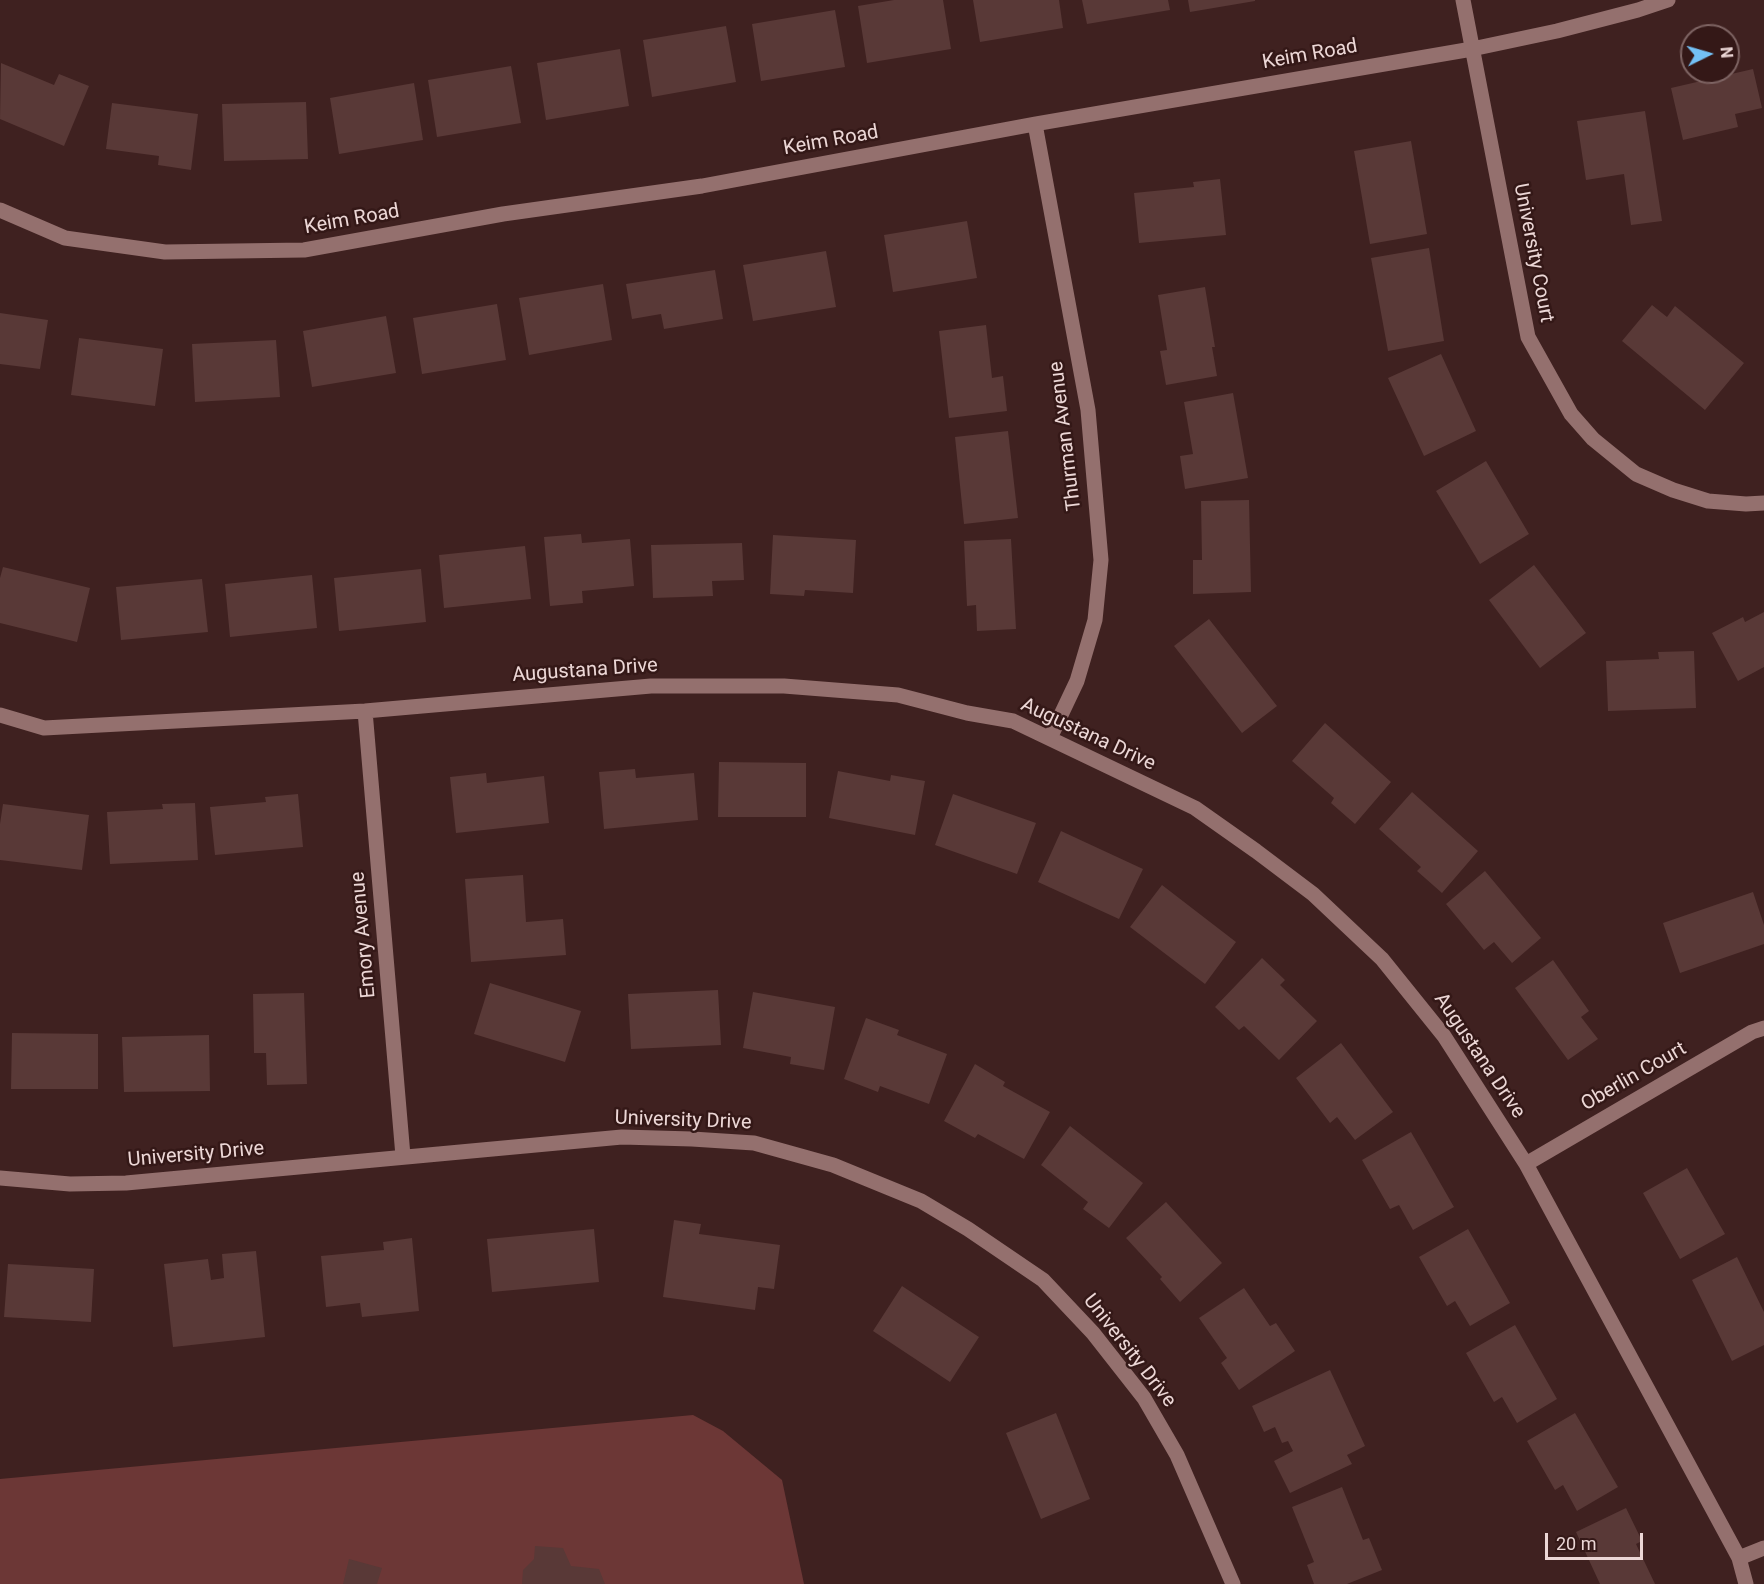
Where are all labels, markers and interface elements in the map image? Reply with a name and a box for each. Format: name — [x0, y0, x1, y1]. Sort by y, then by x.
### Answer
north arrow — [1680, 24, 1740, 84]
street label: Keim Road — [1261, 35, 1359, 75]
text: N — [1716, 46, 1736, 59]
street label: Keim Road — [782, 121, 880, 161]
street label: University Court — [1508, 181, 1558, 325]
street label: Keim Road — [303, 200, 401, 240]
street label: Thurman Avenue — [1045, 360, 1087, 512]
street label: Augustana Drive — [511, 654, 659, 688]
street label: Augustana Drive — [1017, 693, 1159, 777]
street label: Emory Avenue — [347, 871, 381, 999]
street label: Augustana Drive — [1428, 989, 1530, 1123]
street label: Oberlin Court — [1577, 1037, 1691, 1117]
street label: University Drive — [614, 1107, 752, 1135]
street label: University Drive — [127, 1137, 265, 1173]
street label: University Drive — [1077, 1290, 1181, 1412]
scale bar — [1548, 1521, 1646, 1559]
text: 20 m — [1556, 1533, 1596, 1554]

